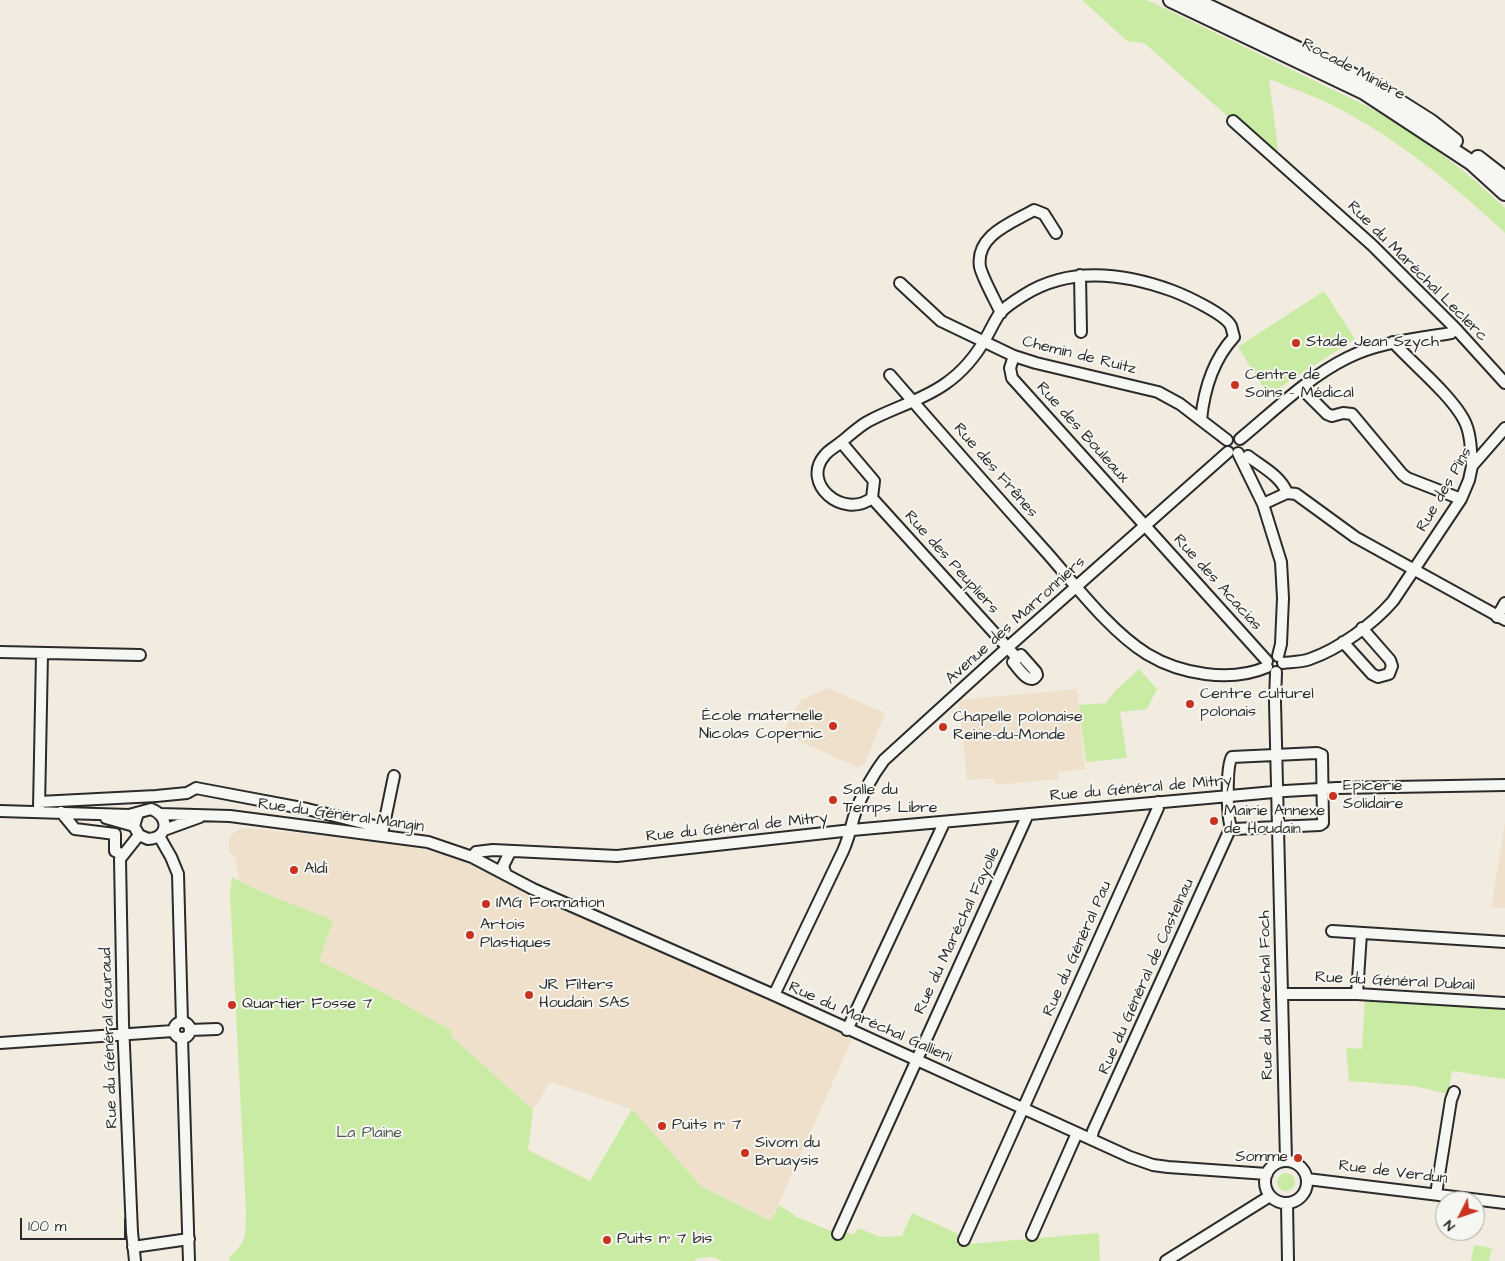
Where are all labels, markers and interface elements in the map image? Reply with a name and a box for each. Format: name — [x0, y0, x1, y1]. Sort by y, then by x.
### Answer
street label: Rocade Minière — [1298, 35, 1408, 105]
street label: Rue du Maréchal Leclerc — [1343, 198, 1491, 346]
street label: Chemin de Ruitz — [1020, 333, 1138, 379]
place label: Stade Jean Szych — [1306, 333, 1439, 353]
marker: Stade Jean Szych — [1290, 337, 1302, 349]
place label: Centre de Soins - Médical — [1245, 366, 1354, 404]
street label: Rue des Bouleaux — [1032, 379, 1132, 487]
marker: Centre de Soins - Médical — [1229, 379, 1241, 391]
street label: Rue des Frênes — [949, 420, 1041, 522]
street label: Rue des Pins — [1413, 444, 1477, 536]
street label: Rue des Peupliers — [900, 507, 1002, 619]
street label: Rue des Acacias — [1169, 531, 1265, 635]
street label: Avenue des Marronniers — [942, 553, 1090, 689]
place label: Centre culturel polonais — [1200, 685, 1314, 723]
marker: Centre culturel polonais — [1184, 698, 1196, 710]
place label: École maternelle Nicolas Copernic — [699, 707, 823, 745]
place label: Chapelle polonaise Reine-du-Monde — [953, 708, 1083, 746]
marker: École maternelle Nicolas Copernic — [827, 720, 839, 732]
marker: Chapelle polonaise Reine-du-Monde — [937, 721, 949, 733]
street label: Rue du Général de Mitry — [1049, 771, 1233, 807]
place label: Epicerie Solidaire — [1343, 777, 1403, 815]
place label: Salle du Temps Libre — [843, 781, 937, 819]
marker: Epicerie Solidaire — [1327, 790, 1339, 802]
marker: Salle du Temps Libre — [827, 794, 839, 806]
street label: Rue du Général Mangin — [257, 795, 425, 837]
place label: Mairie Annexe de Houdain — [1224, 802, 1325, 840]
street label: Rue du Général de Mitry — [645, 809, 829, 847]
marker: Mairie Annexe de Houdain — [1208, 815, 1220, 827]
street label: Rue du Maréchal Fayolle — [911, 844, 1005, 1018]
place label: Aldi — [304, 860, 327, 880]
marker: Aldi — [288, 864, 300, 876]
street label: Rue du Général de Castelnau — [1095, 876, 1199, 1078]
street label: Rue du Général Pau — [1040, 878, 1116, 1020]
place label: IMG Formation — [496, 894, 605, 914]
marker: IMG Formation — [480, 898, 492, 910]
street label: Rue du Maréchal Foch — [1256, 910, 1278, 1080]
place label: Artois Plastiques — [480, 916, 551, 954]
marker: Artois Plastiques — [464, 929, 476, 941]
street label: Rue du Général Gouraud — [97, 947, 123, 1129]
street label: Rue du Général Dubail — [1315, 968, 1475, 996]
place label: JR Filters Houdain SAS — [539, 976, 630, 1014]
street label: Rue du Maréchal Gallieni — [785, 978, 955, 1068]
marker: JR Filters Houdain SAS — [523, 989, 535, 1001]
place label: Quartier Fosse 7 — [242, 995, 372, 1015]
marker: Quartier Fosse 7 — [226, 999, 238, 1011]
place label: Puits n° 7 — [672, 1116, 741, 1136]
marker: Puits n° 7 — [656, 1120, 668, 1132]
park label: La Plaine — [336, 1124, 402, 1144]
place label: Sivom du Bruaysis — [755, 1134, 820, 1172]
marker: Sivom du Bruaysis — [739, 1147, 751, 1159]
place label: Somme — [1235, 1148, 1288, 1168]
marker: Somme — [1292, 1152, 1304, 1164]
street label: Rue de Verdun — [1337, 1157, 1449, 1189]
north arrow — [1435, 1191, 1485, 1241]
scale bar — [22, 1208, 129, 1240]
text: N — [1439, 1215, 1460, 1235]
text: 100 m — [28, 1216, 67, 1237]
place label: Puits n° 7 bis — [617, 1230, 712, 1250]
marker: Puits n° 7 bis — [601, 1234, 613, 1246]

